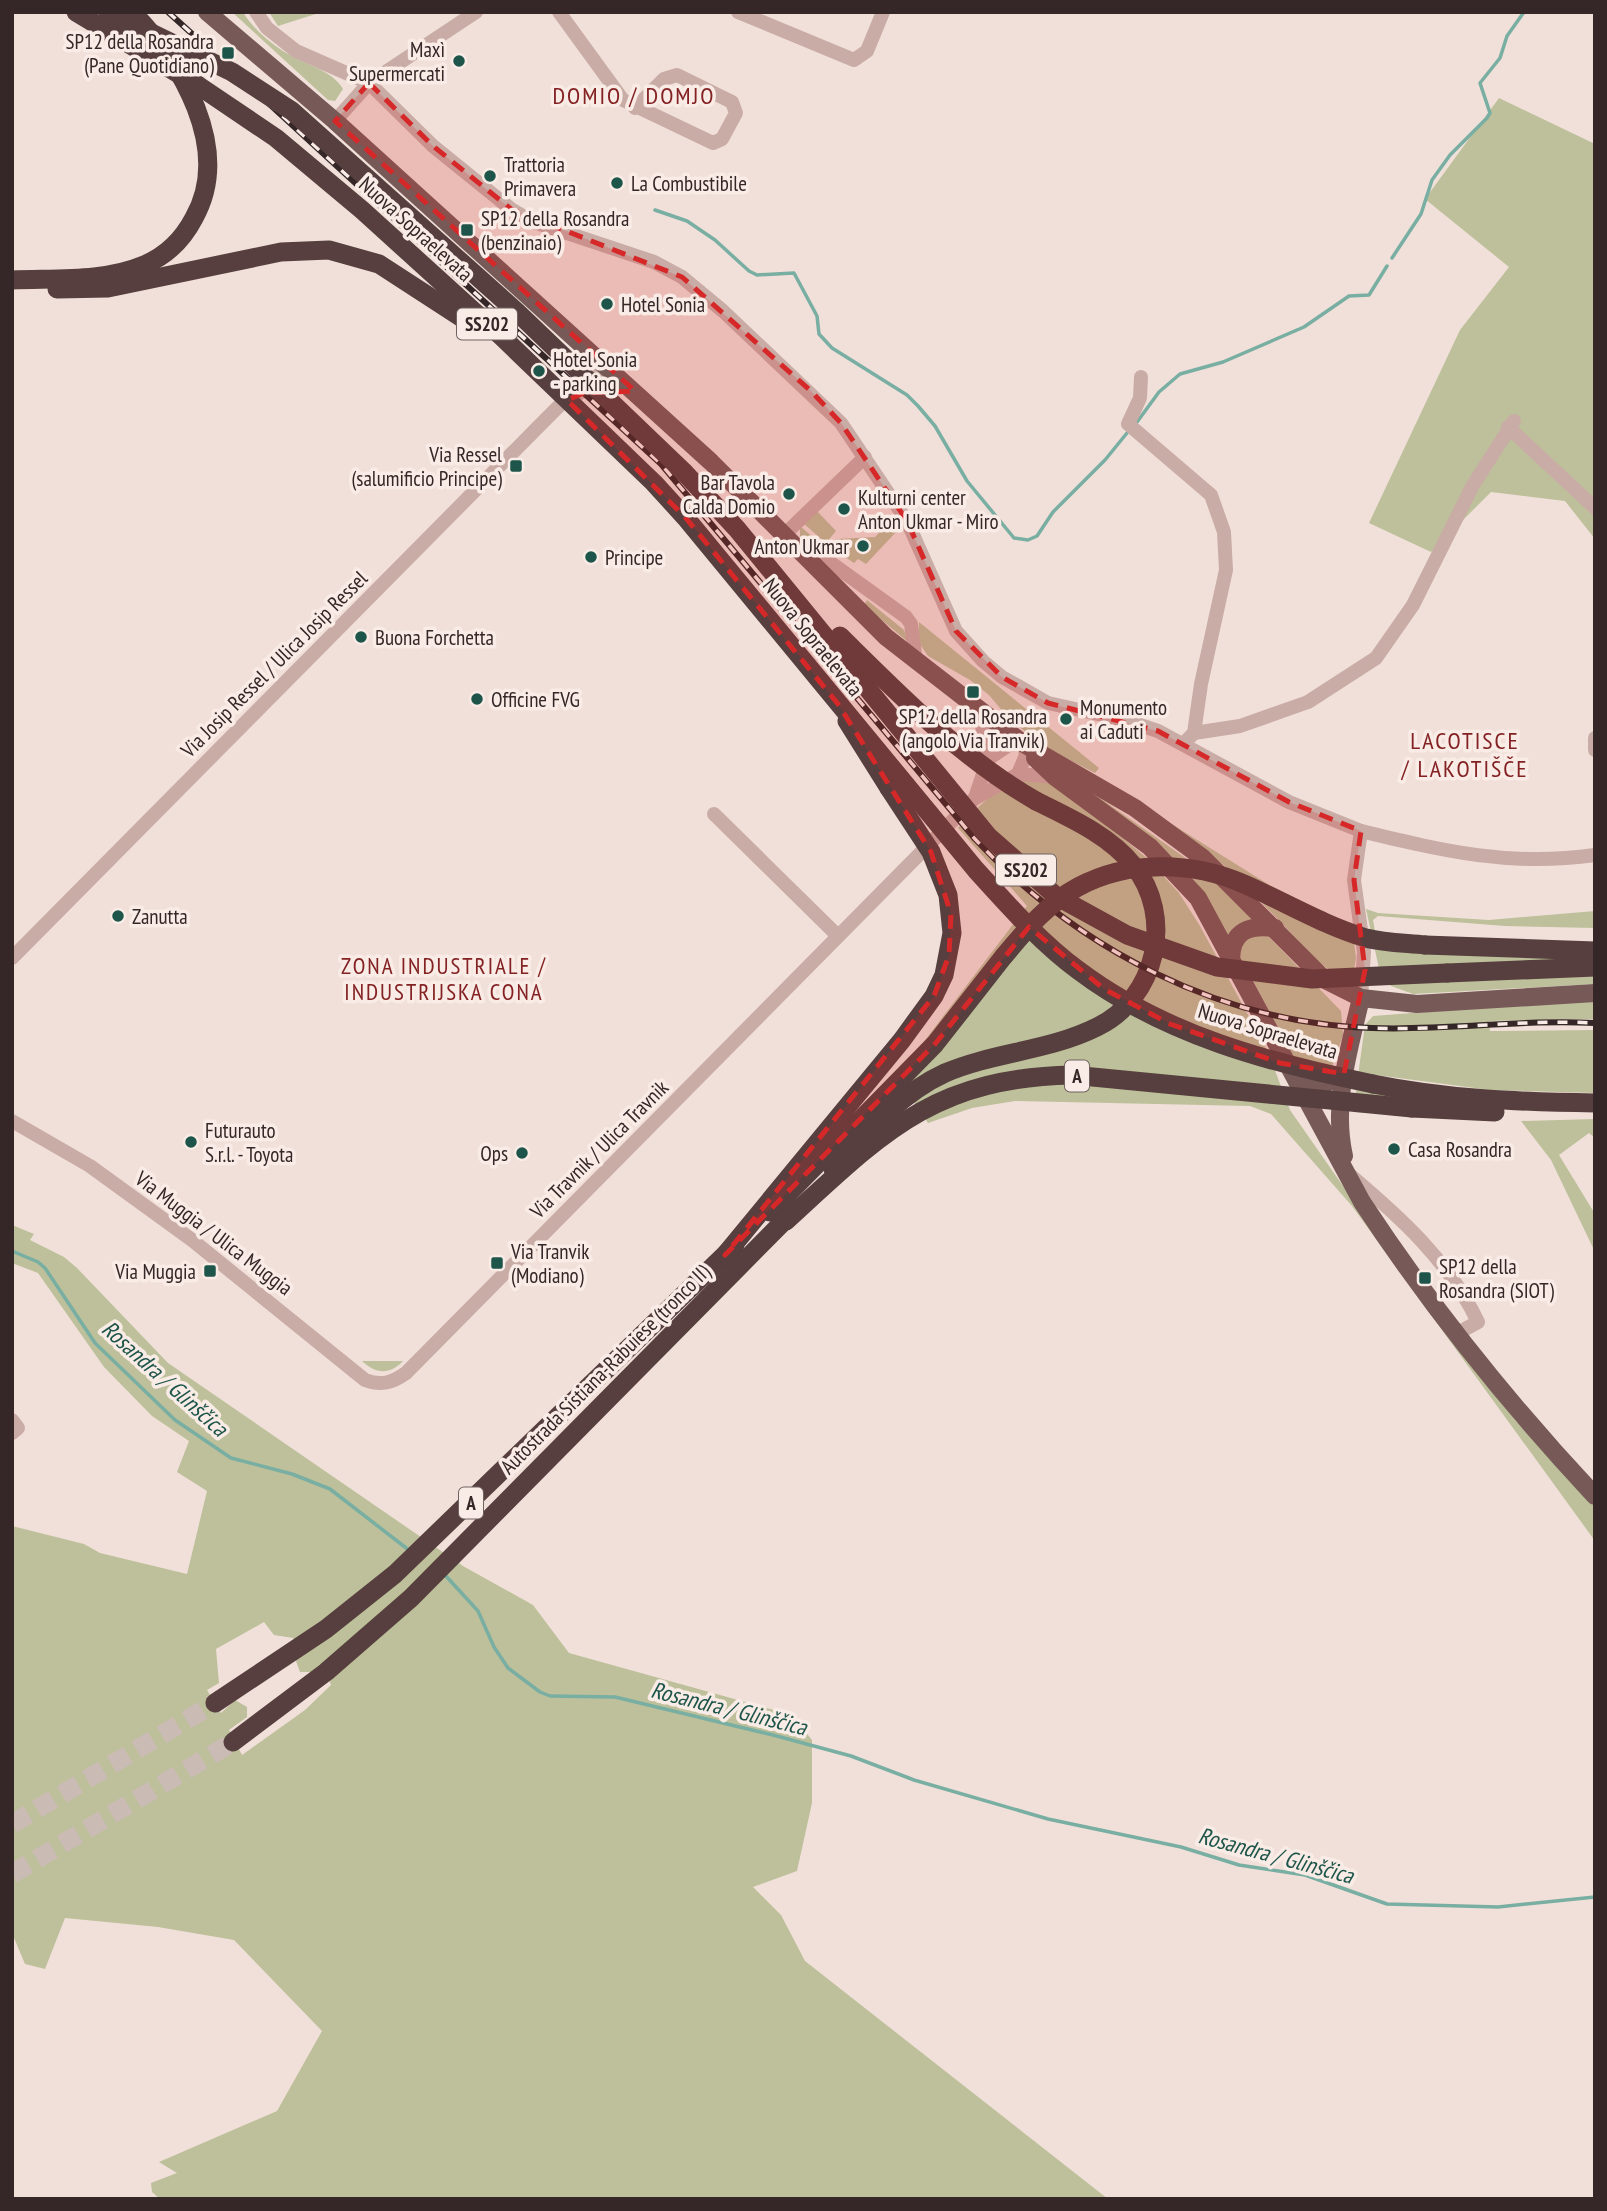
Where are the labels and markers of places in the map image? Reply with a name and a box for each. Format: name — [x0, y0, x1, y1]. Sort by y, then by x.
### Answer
place label: SP12 della Rosandra (Pane Quotidiano) — [65, 28, 214, 79]
place label: Maxì Supermercati — [349, 36, 445, 87]
marker: SP12 della Rosandra (Pane Quotidiano) — [220, 45, 236, 61]
marker: Maxì Supermercati — [451, 53, 467, 69]
place label: Trattoria Primavera — [504, 151, 576, 202]
marker: Trattoria Primavera — [482, 168, 498, 184]
place label: La Combustibile — [631, 170, 747, 197]
marker: La Combustibile — [609, 175, 625, 191]
place label: SP12 della Rosandra (benzinaio) — [481, 205, 630, 256]
marker: SP12 della Rosandra (benzinaio) — [459, 222, 475, 238]
place label: Hotel Sonia — [621, 291, 705, 318]
marker: Hotel Sonia — [599, 296, 615, 312]
place label: Hotel Sonia - parking — [553, 346, 637, 397]
marker: Hotel Sonia - parking — [531, 363, 547, 379]
place label: Via Ressel (salumificio Principe) — [351, 441, 502, 492]
marker: Via Ressel (salumificio Principe) — [508, 458, 524, 474]
place label: Bar Tavola Calda Domio — [683, 469, 775, 520]
place label: Kulturni center Anton Ukmar - Miro — [858, 484, 999, 535]
marker: Bar Tavola Calda Domio — [781, 486, 797, 502]
marker: Kulturni center Anton Ukmar - Miro — [836, 501, 852, 517]
place label: Anton Ukmar — [755, 533, 849, 560]
marker: Anton Ukmar — [855, 538, 871, 554]
place label: Principe — [605, 544, 663, 571]
marker: Principe — [583, 549, 599, 565]
place label: Buona Forchetta — [375, 624, 494, 651]
marker: Buona Forchetta — [353, 629, 369, 645]
marker: SP12 della Rosandra (angolo Via Tranvik) — [965, 684, 981, 700]
place label: Officine FVG — [491, 686, 580, 713]
marker: Officine FVG — [469, 691, 485, 707]
place label: Monumento ai Caduti — [1080, 694, 1167, 745]
place label: SP12 della Rosandra (angolo Via Tranvik) — [899, 703, 1047, 754]
marker: Monumento ai Caduti — [1058, 711, 1074, 727]
place label: Zanutta — [132, 903, 188, 930]
marker: Zanutta — [110, 908, 126, 924]
place label: Futurauto S.r.l. - Toyota — [205, 1117, 293, 1168]
marker: Futurauto S.r.l. - Toyota — [183, 1134, 199, 1150]
place label: Casa Rosandra — [1408, 1136, 1512, 1163]
place label: Ops — [480, 1140, 508, 1167]
marker: Casa Rosandra — [1386, 1141, 1402, 1157]
marker: Ops — [514, 1145, 530, 1161]
place label: Via Tranvik (Modiano) — [510, 1238, 589, 1289]
place label: SP12 della Rosandra (SIOT) — [1439, 1253, 1554, 1304]
marker: Via Tranvik (Modiano) — [489, 1255, 505, 1271]
place label: Via Muggia — [115, 1258, 196, 1284]
marker: Via Muggia — [202, 1263, 218, 1279]
marker: SP12 della Rosandra (SIOT) — [1417, 1270, 1433, 1286]

